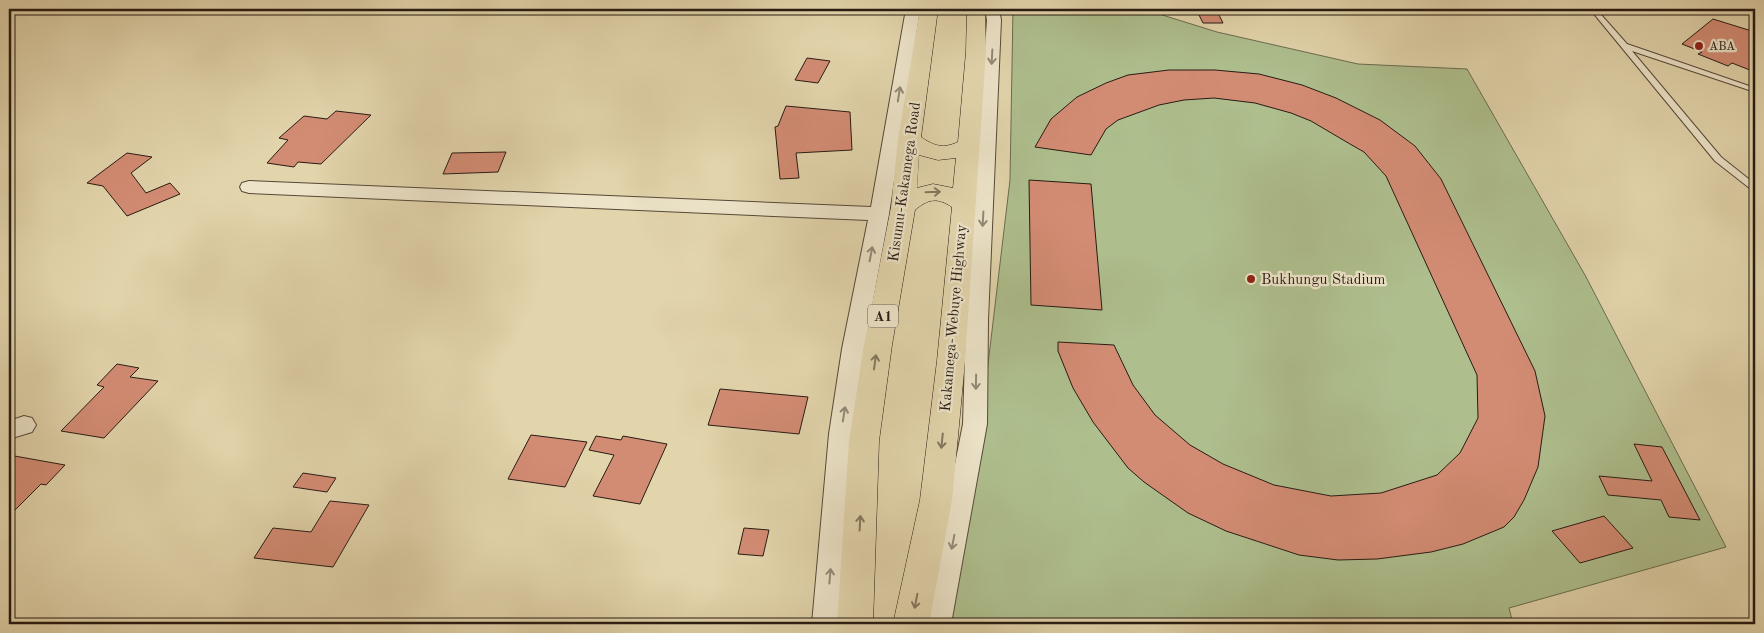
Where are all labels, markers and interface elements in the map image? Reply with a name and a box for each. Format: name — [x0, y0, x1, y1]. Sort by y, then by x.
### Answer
marker: ABA — [1693, 40, 1705, 52]
place label: ABA — [1709, 41, 1735, 53]
one-way arrow — [988, 49, 997, 65]
one-way arrow — [894, 86, 904, 102]
street label: Kisumu-Kakamega Road — [887, 101, 924, 263]
one-way arrow — [925, 188, 941, 197]
one-way arrow — [978, 211, 987, 227]
street label: Kakamega-Webuye Highway — [939, 224, 970, 412]
one-way arrow — [867, 246, 877, 262]
marker: Bukhungu Stadium — [1245, 273, 1257, 285]
place label: Bukhungu Stadium — [1261, 273, 1386, 288]
road number: A1 — [868, 304, 898, 328]
one-way arrow — [871, 354, 881, 370]
one-way arrow — [971, 374, 981, 390]
one-way arrow — [839, 406, 849, 422]
one-way arrow — [937, 433, 947, 449]
one-way arrow — [855, 515, 864, 531]
one-way arrow — [947, 534, 957, 550]
one-way arrow — [826, 568, 835, 584]
one-way arrow — [910, 593, 920, 609]

